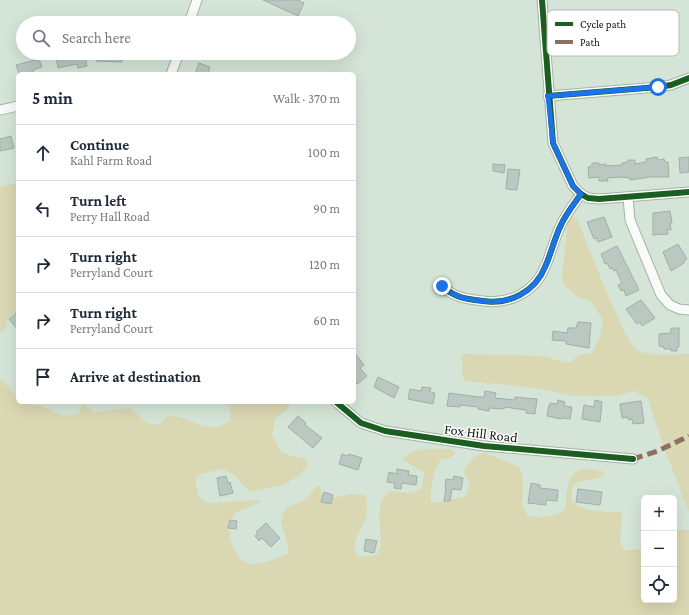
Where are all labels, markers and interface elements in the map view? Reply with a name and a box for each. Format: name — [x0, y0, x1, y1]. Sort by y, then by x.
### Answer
legend — [547, 10, 679, 56]
search box — [16, 16, 356, 60]
text: Cycle path — [580, 18, 626, 31]
icon: search — [30, 27, 52, 49]
text: Search here — [62, 30, 131, 46]
text: Path — [580, 36, 600, 48]
route start — [649, 78, 667, 96]
text: 5 min — [32, 89, 73, 108]
text: Walk · 370 m — [273, 91, 340, 106]
text: Continue — [70, 137, 129, 153]
icon: ahead — [32, 142, 54, 164]
text: 100 m — [308, 145, 340, 160]
text: Kahl Farm Road — [70, 153, 152, 168]
text: Turn left — [70, 193, 126, 209]
icon: left — [32, 198, 54, 220]
text: 90 m — [313, 201, 340, 216]
text: Perry Hall Road — [70, 209, 150, 224]
text: Turn right — [70, 249, 137, 265]
icon: right — [32, 254, 54, 276]
text: 120 m — [309, 257, 340, 272]
text: Perryland Court — [70, 265, 153, 280]
route end — [433, 277, 451, 295]
text: Turn right — [70, 305, 137, 321]
icon: right — [32, 310, 54, 332]
text: 60 m — [313, 313, 340, 328]
text: Perryland Court — [70, 321, 153, 336]
icon: arrive — [32, 366, 54, 388]
text: Arrive at destination — [70, 369, 201, 385]
street label: Fox Hill Road — [443, 421, 519, 446]
map controls — [641, 495, 677, 603]
button: + — [641, 495, 677, 531]
button: − — [641, 531, 677, 567]
button: locate — [641, 567, 677, 603]

